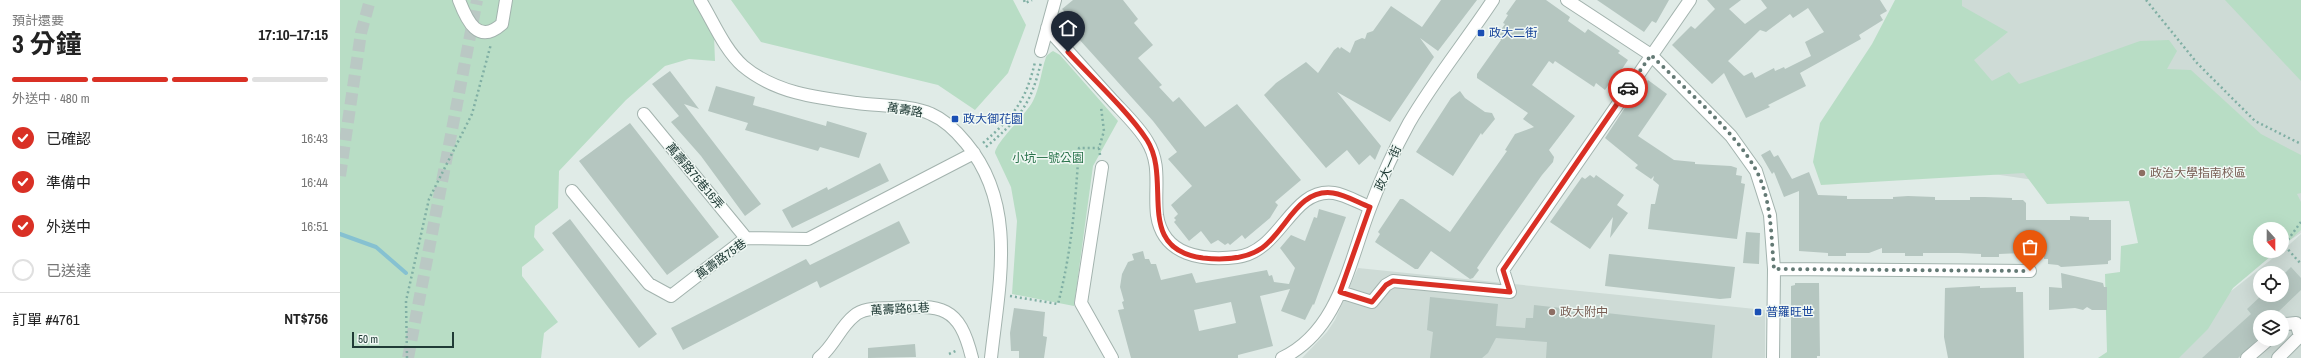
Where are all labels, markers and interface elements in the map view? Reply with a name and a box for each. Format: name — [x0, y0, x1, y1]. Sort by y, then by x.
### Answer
pin — [1051, 11, 1085, 52]
text: 預計還要 — [12, 12, 64, 29]
icon: home — [1057, 17, 1079, 39]
text: 17:10–17:15 — [258, 24, 328, 45]
place label: 政大二街 — [1489, 25, 1537, 41]
text: 3 分鐘 — [12, 26, 82, 61]
marker: 政大二街 — [1476, 28, 1486, 38]
courier — [1608, 68, 1648, 108]
icon: car — [1617, 77, 1639, 99]
text: 外送中 · 480 m — [12, 90, 90, 107]
street label: 萬壽路 — [886, 99, 924, 121]
place label: 政大御花園 — [963, 111, 1023, 127]
marker: 政大御花園 — [950, 114, 960, 124]
icon: check — [12, 127, 34, 149]
text: 已確認 — [46, 128, 91, 149]
text: 16:43 — [301, 130, 328, 147]
street label: 萬壽路75巷16弄 — [663, 139, 727, 213]
street label: 政大一街 — [1371, 143, 1405, 193]
park label: 小坑一號公園 — [1012, 150, 1084, 166]
place label: 政治大學指南校區 — [2150, 165, 2246, 181]
marker: 政治大學指南校區 — [2137, 168, 2147, 178]
icon: check — [12, 171, 34, 193]
text: 準備中 — [46, 172, 91, 193]
text: 16:44 — [301, 174, 328, 191]
icon: check — [12, 215, 34, 237]
text: 外送中 — [46, 216, 91, 237]
text: 16:51 — [301, 218, 328, 235]
north arrow — [2253, 222, 2289, 258]
map controls — [2253, 222, 2289, 346]
pin — [2013, 230, 2047, 271]
street label: 萬壽路75巷 — [692, 235, 750, 283]
icon: bag — [2019, 236, 2041, 258]
text: 已送達 — [46, 260, 91, 281]
button: locate — [2253, 266, 2289, 302]
street label: 萬壽路61巷 — [870, 299, 930, 319]
place label: 政大附中 — [1560, 304, 1608, 320]
place label: 普羅旺世 — [1766, 304, 1814, 320]
marker: 政大附中 — [1547, 307, 1557, 317]
marker: 普羅旺世 — [1753, 307, 1763, 317]
text: NT$756 — [284, 308, 328, 329]
text: 訂單 #4761 — [12, 309, 80, 330]
button: layers — [2253, 310, 2289, 346]
scale bar — [352, 330, 454, 349]
text: 50 m — [358, 332, 378, 346]

